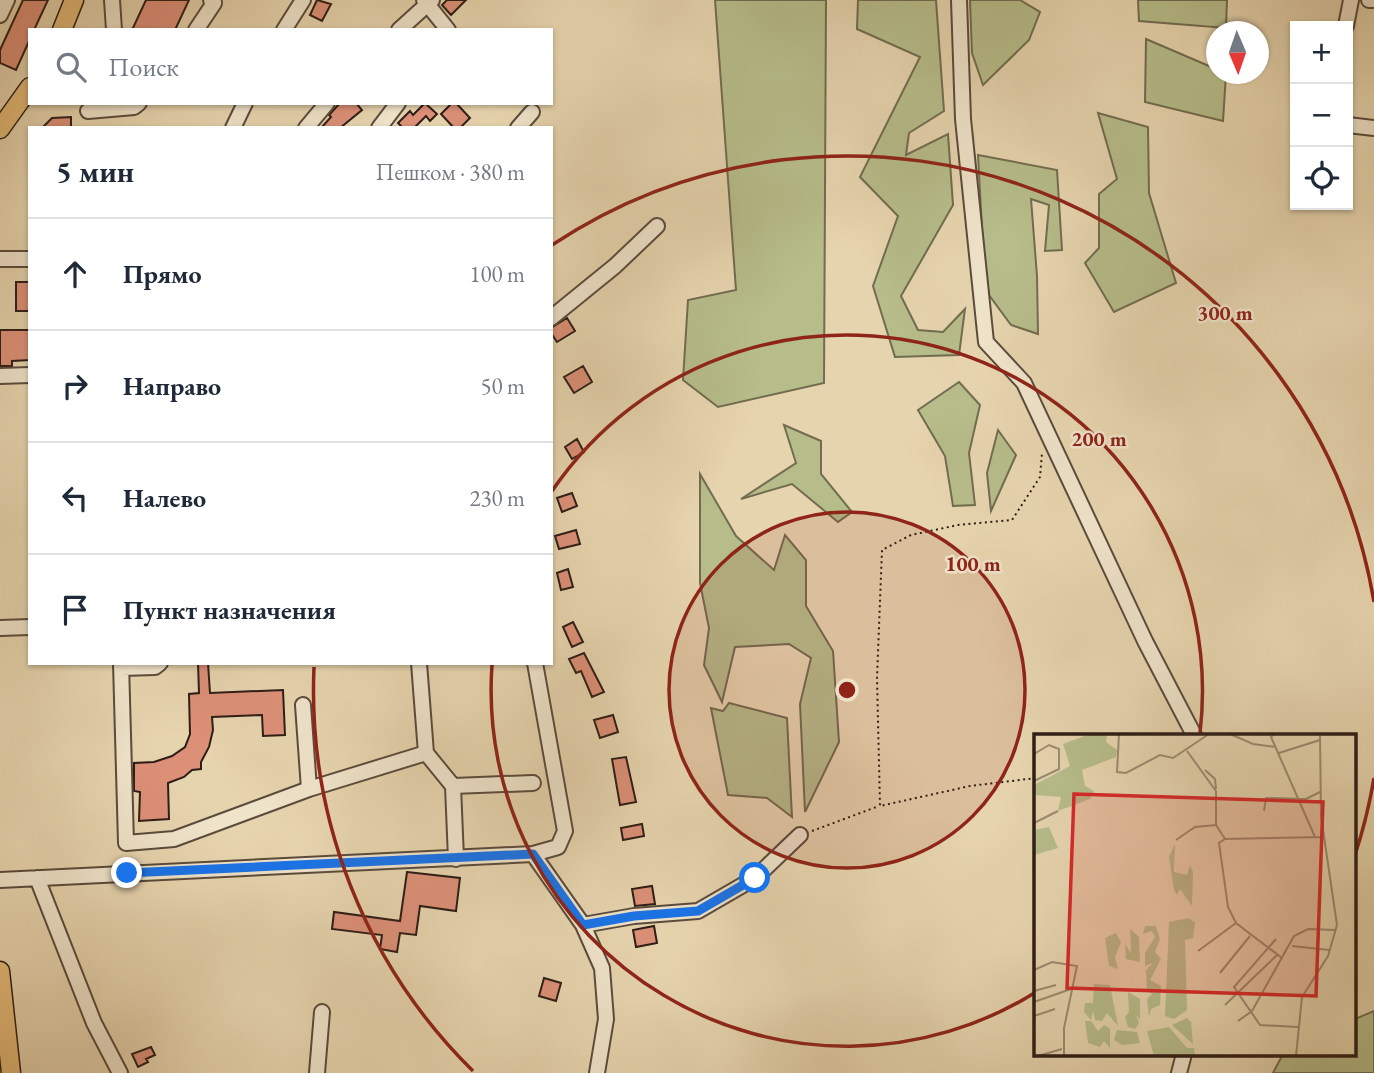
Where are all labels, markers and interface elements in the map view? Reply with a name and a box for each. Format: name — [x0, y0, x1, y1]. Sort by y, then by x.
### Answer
north arrow — [1206, 21, 1269, 84]
map controls — [1290, 21, 1353, 210]
button: + — [1290, 21, 1353, 84]
search box — [28, 28, 553, 105]
icon: search — [52, 48, 90, 86]
text: Поиск — [108, 50, 179, 84]
button: − — [1290, 84, 1353, 147]
button: locate — [1290, 147, 1353, 210]
text: 5 мин — [56, 152, 134, 191]
text: Пешком · 380 m — [376, 157, 525, 187]
icon: ahead — [56, 255, 94, 293]
text: Прямо — [123, 257, 202, 291]
text: 100 m — [469, 259, 525, 289]
text: 300 m — [1197, 299, 1253, 326]
icon: right — [56, 367, 94, 405]
text: Направо — [123, 369, 221, 403]
text: 50 m — [480, 371, 525, 401]
text: 200 m — [1071, 425, 1127, 452]
icon: left — [56, 479, 94, 517]
text: Налево — [123, 481, 206, 515]
text: 230 m — [469, 483, 525, 513]
text: 100 m — [945, 550, 1001, 577]
icon: arrive — [56, 591, 94, 629]
text: Пункт назначения — [123, 593, 336, 627]
centre of rings — [835, 678, 859, 702]
inset map — [1034, 734, 1356, 1056]
route end — [111, 857, 142, 888]
route start — [739, 862, 770, 893]

